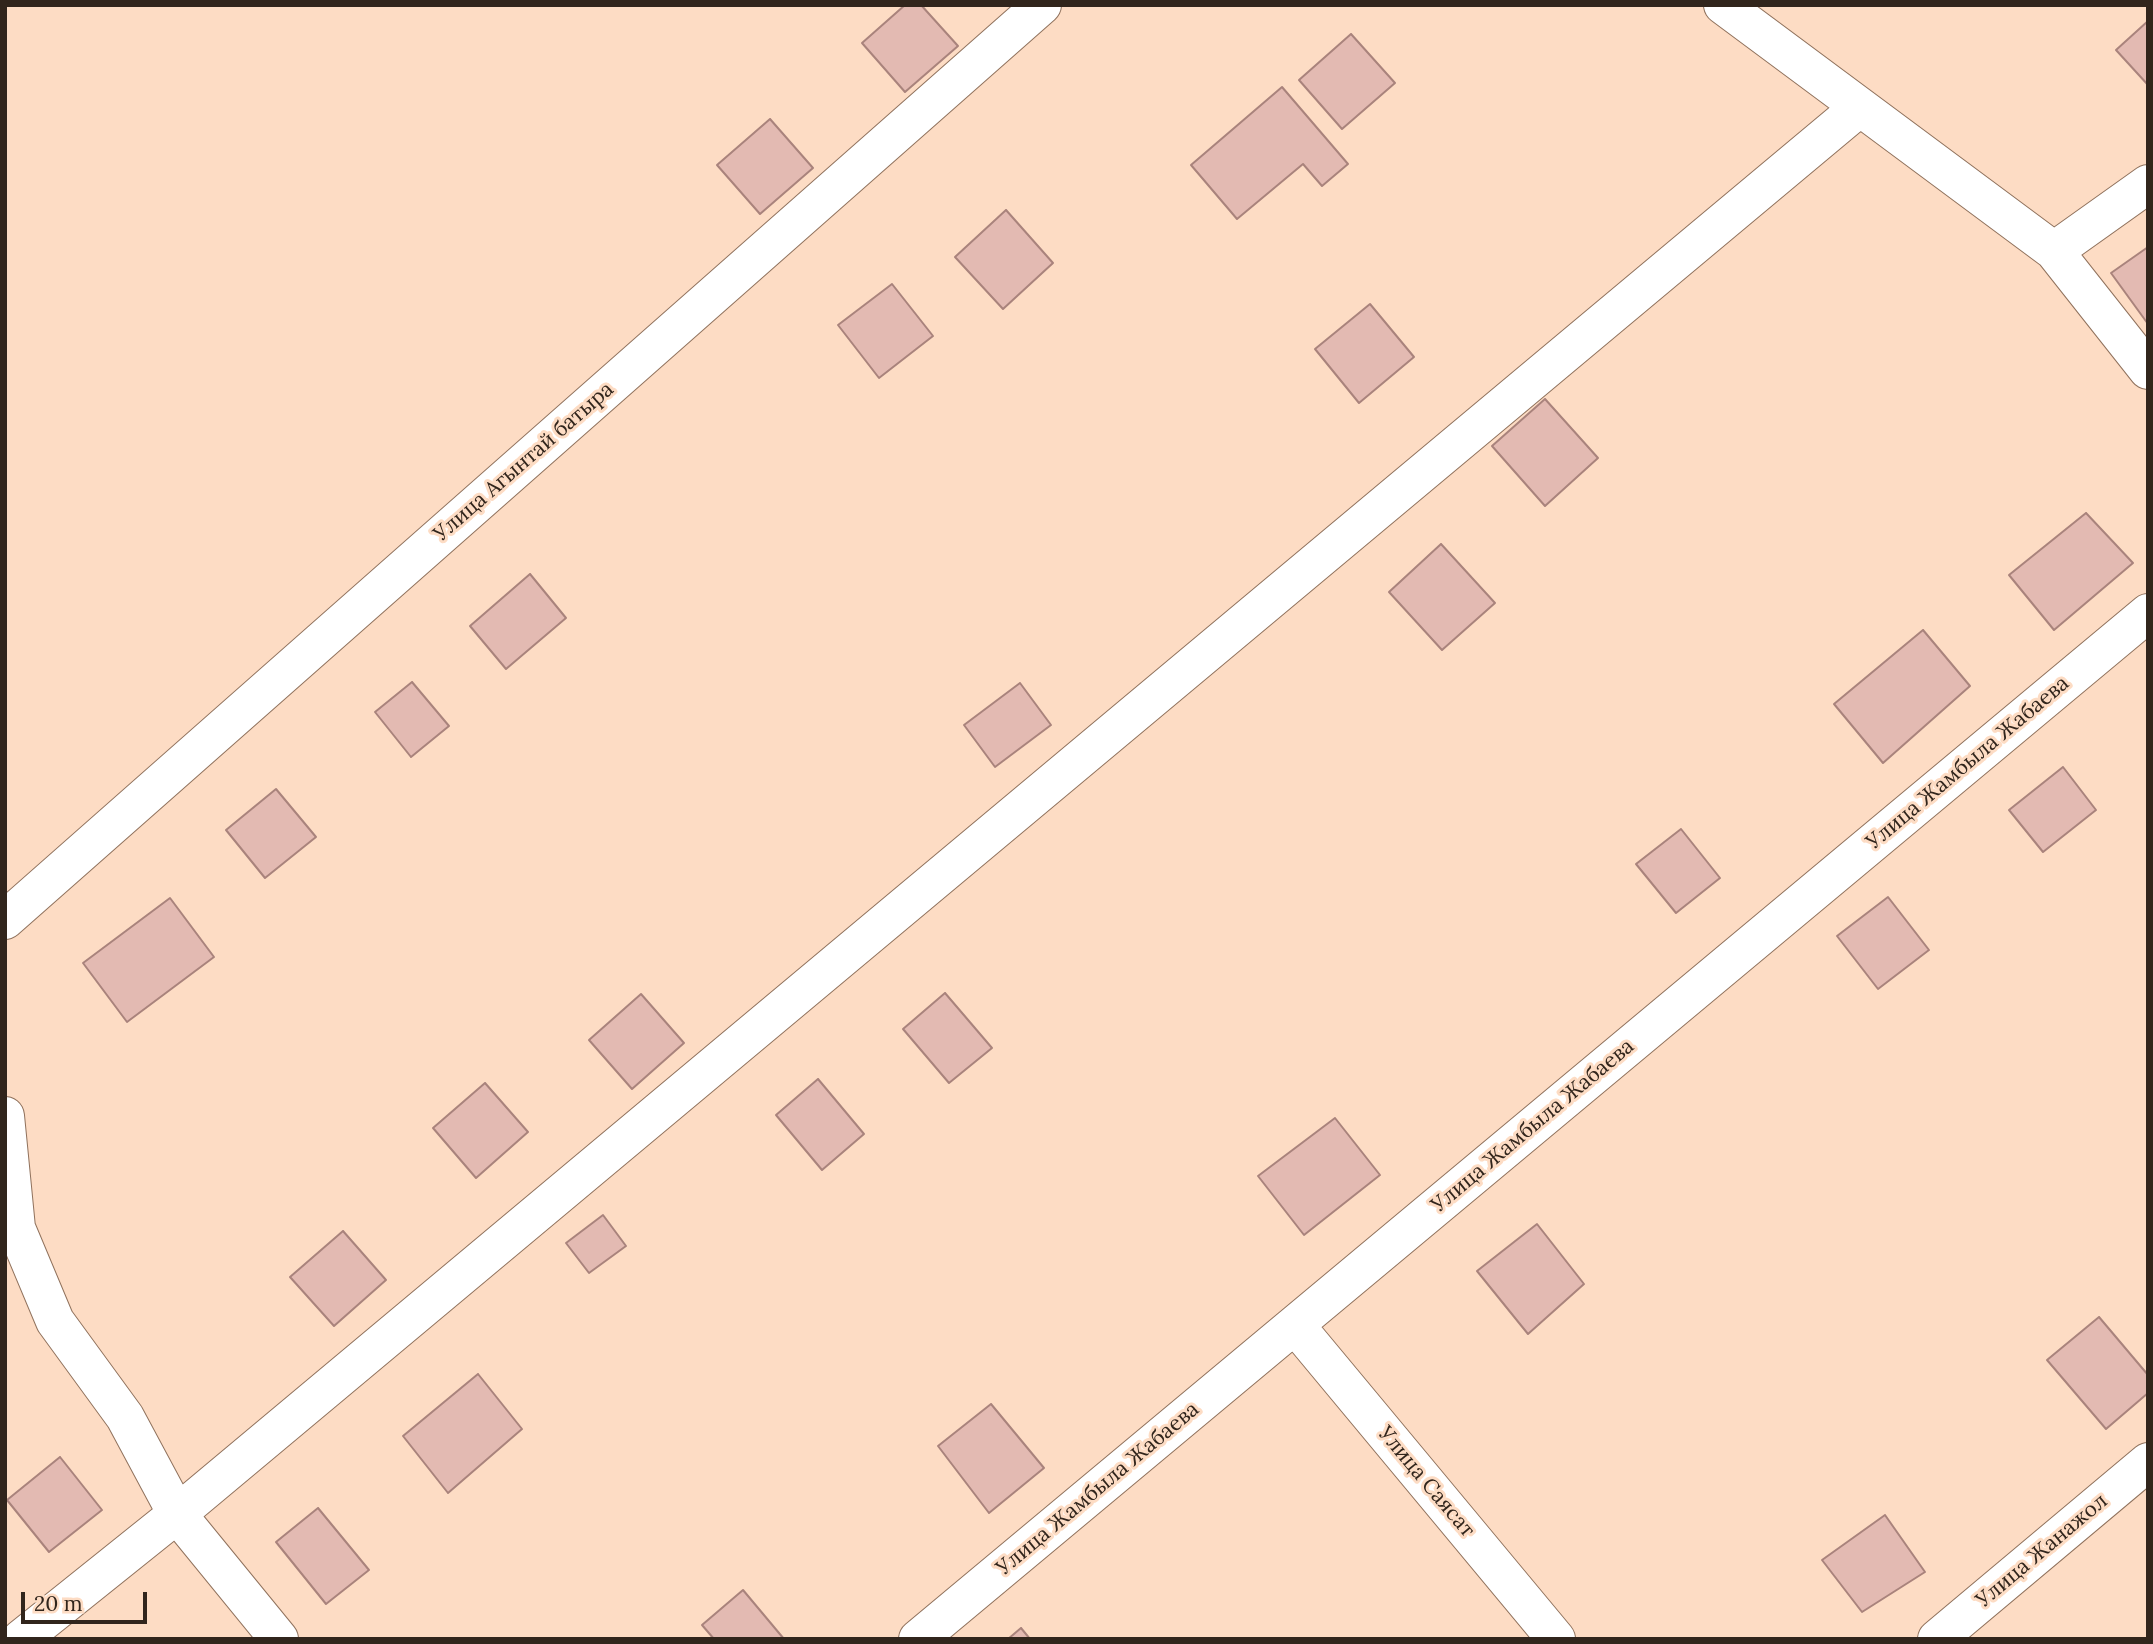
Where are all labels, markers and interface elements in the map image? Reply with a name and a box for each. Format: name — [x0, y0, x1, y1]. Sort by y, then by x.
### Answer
street label: Улица Агынтай батыра — [429, 377, 619, 547]
street label: Улица Жамбыла Жабаева — [1862, 671, 2074, 855]
street label: Улица Жамбыла Жабаева — [1427, 1034, 1639, 1218]
street label: Улица Жамбыла Жабаева — [992, 1397, 1204, 1581]
street label: Улица Саясат — [1372, 1421, 1480, 1543]
street label: Улица Жанажол — [1971, 1489, 2113, 1613]
scale bar — [24, 1578, 150, 1622]
text: 20 m — [34, 1590, 83, 1617]

